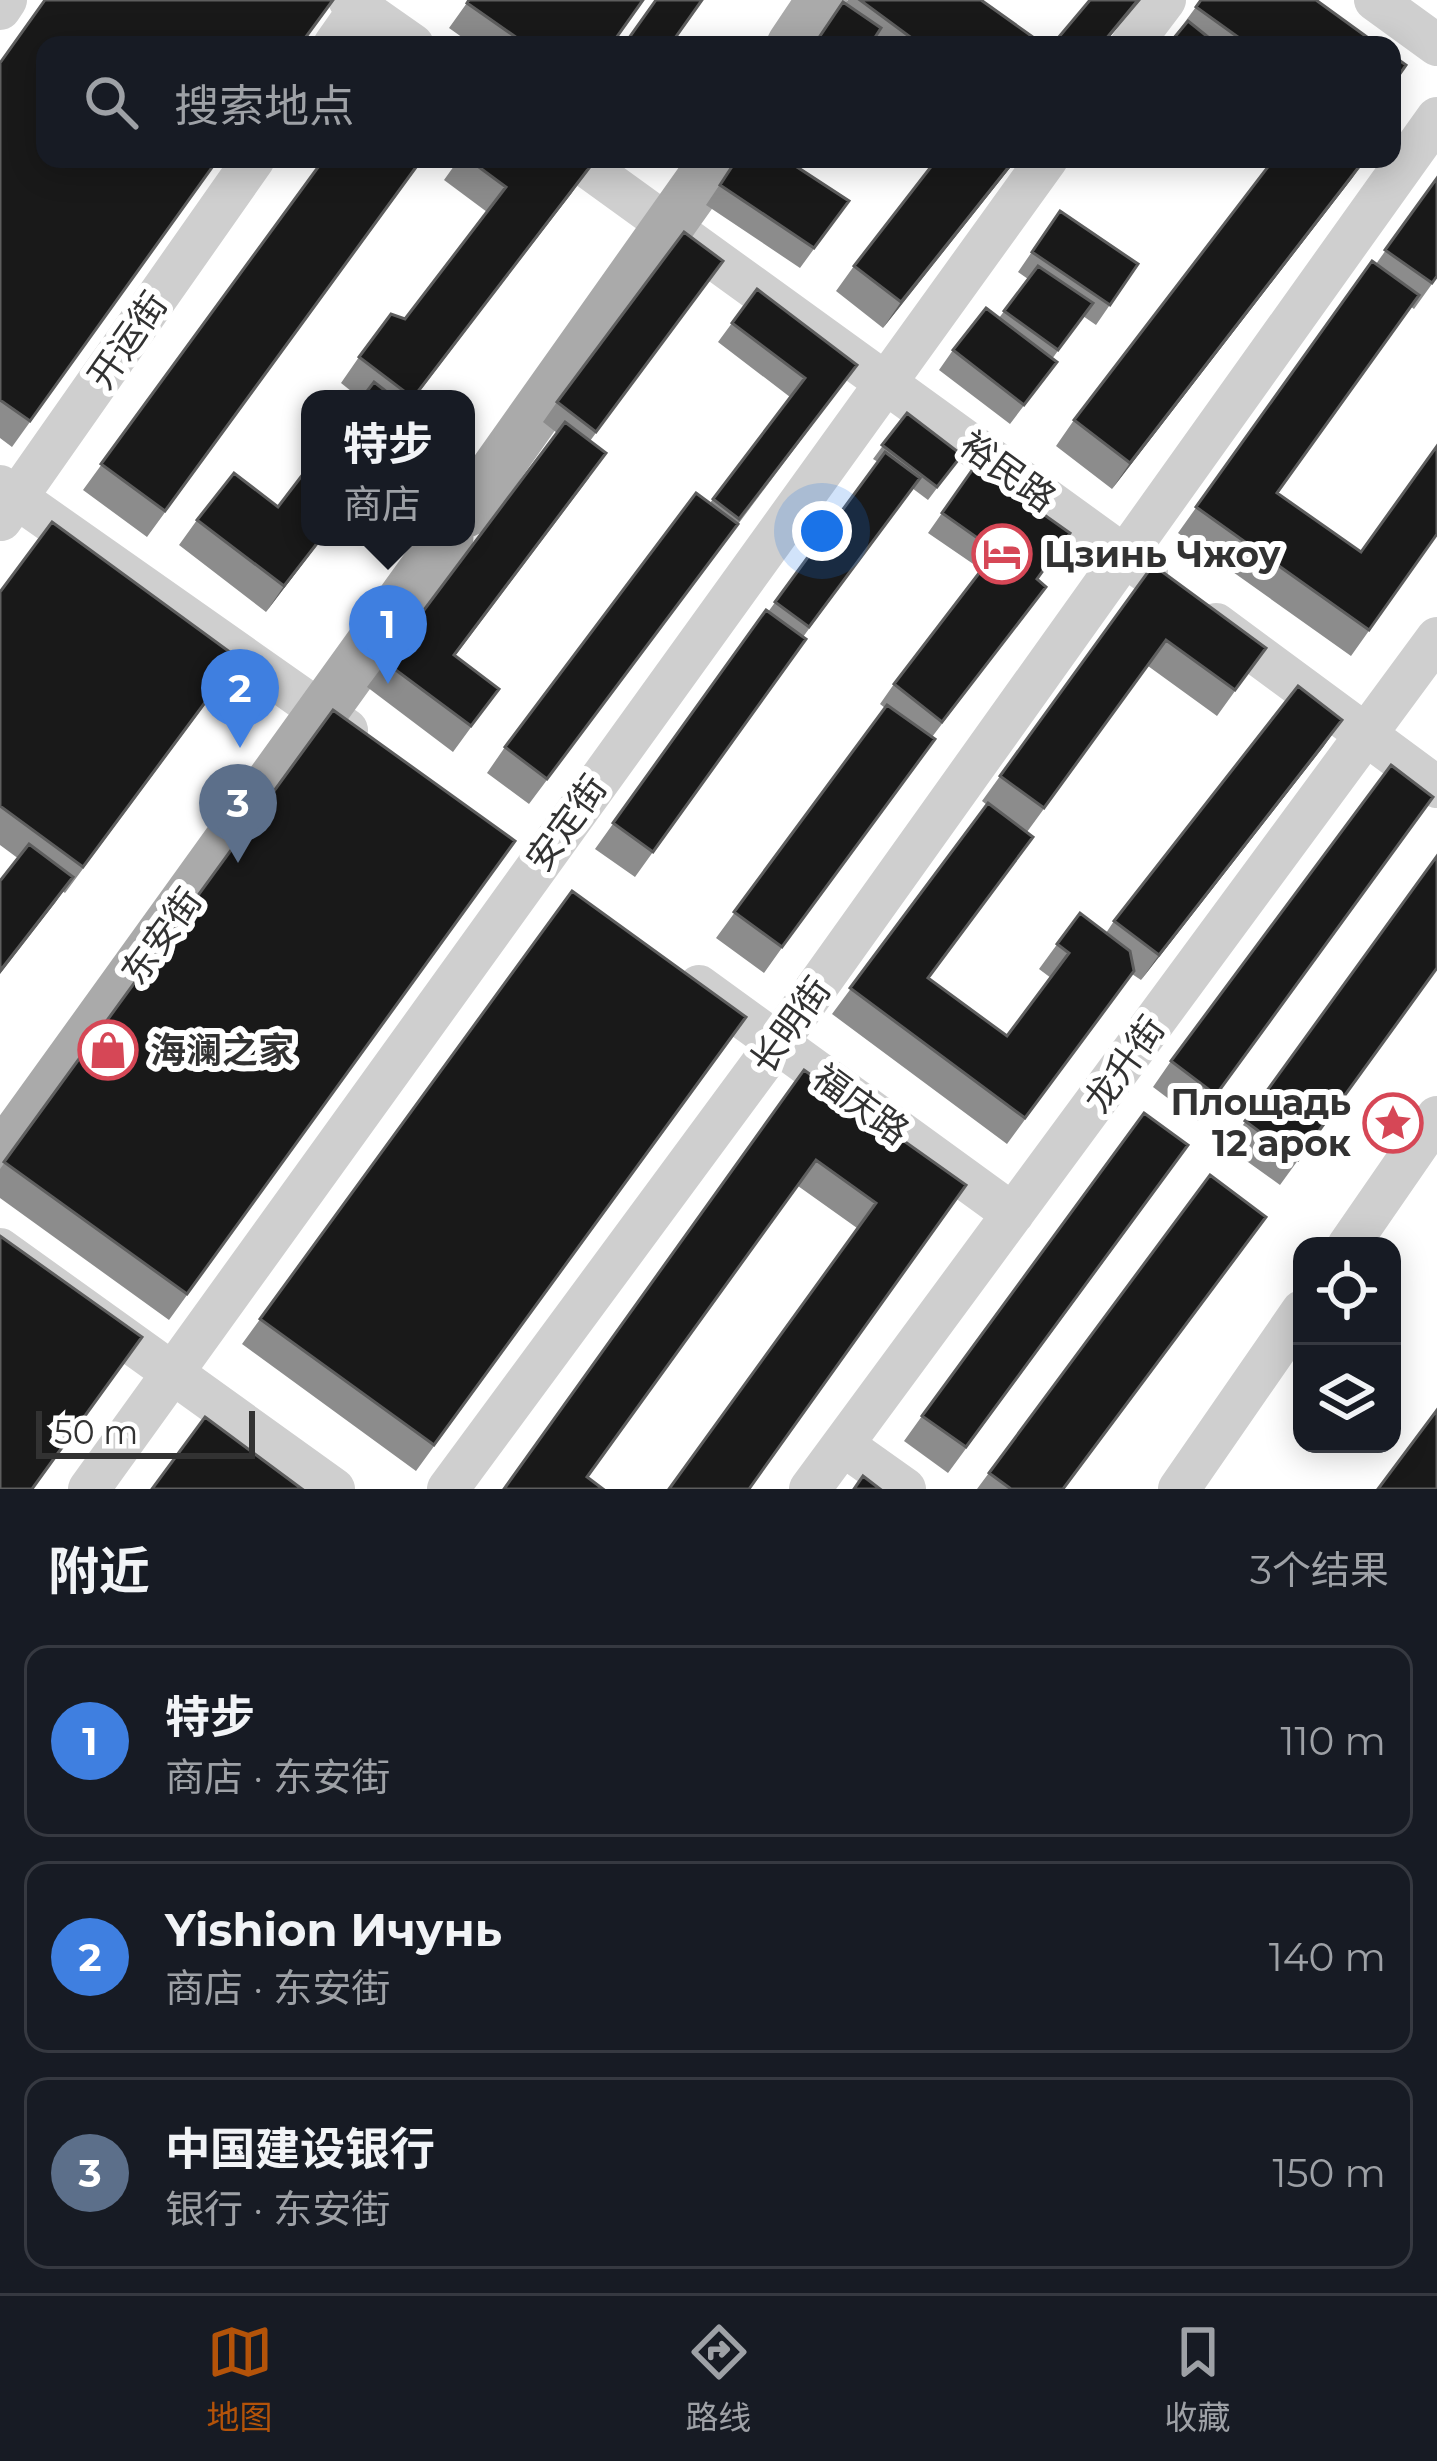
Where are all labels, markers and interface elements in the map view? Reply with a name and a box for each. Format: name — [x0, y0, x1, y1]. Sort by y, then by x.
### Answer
search box — [36, 36, 1401, 168]
icon: search — [78, 69, 144, 135]
text: 搜索地点 — [174, 78, 354, 133]
street label: 开运街 — [78, 283, 176, 397]
popup — [301, 390, 475, 546]
text: 特步 — [343, 416, 433, 471]
street label: 裕民路 — [951, 421, 1065, 521]
text: 商店 — [343, 480, 421, 528]
your location — [792, 501, 852, 561]
hotel icon: Цзинь Чжоу — [971, 523, 1033, 585]
place label: Цзинь Чжоу — [1044, 532, 1282, 576]
pin: 1 — [349, 585, 427, 684]
pin: 2 — [201, 649, 279, 748]
pin: 3 — [199, 764, 277, 863]
street label: 安定街 — [516, 766, 616, 880]
street label: 东安街 — [111, 879, 211, 993]
street label: 长明街 — [740, 968, 840, 1082]
street label: 龙升街 — [1074, 1007, 1174, 1121]
shop icon: 海澜之家 — [77, 1019, 139, 1081]
place label: 海澜之家 — [150, 1028, 294, 1072]
street label: 福庆路 — [804, 1054, 918, 1154]
place label: Площадь 12 арок — [1171, 1080, 1352, 1165]
place icon: Площадь 12 арок — [1362, 1092, 1424, 1154]
map controls — [1293, 1237, 1401, 1453]
button: locate — [1293, 1237, 1401, 1345]
button: layers — [1293, 1345, 1401, 1453]
scale bar — [36, 1405, 255, 1458]
text: 50 m — [54, 1412, 138, 1452]
text: 附近 — [48, 1540, 150, 1602]
text: 3个结果 — [1250, 1546, 1389, 1594]
text: 特步 — [165, 1689, 255, 1744]
text: 1 — [82, 1717, 98, 1765]
text: 110 m — [1280, 1717, 1386, 1765]
text: 商店 · 东安街 — [165, 1753, 390, 1801]
text: Yishion Ичунь — [165, 1902, 502, 1957]
text: 2 — [78, 1933, 102, 1981]
text: 140 m — [1269, 1933, 1386, 1981]
text: 商店 · 东安街 — [165, 1964, 390, 2012]
text: 中国建设银行 — [165, 2121, 435, 2176]
text: 3 — [78, 2149, 102, 2197]
text: 150 m — [1272, 2149, 1386, 2197]
text: 银行 · 东安街 — [165, 2185, 390, 2233]
tab: 地图 — [207, 2319, 273, 2439]
tab: 路线 — [686, 2319, 752, 2439]
tab: 收藏 — [1165, 2319, 1231, 2439]

